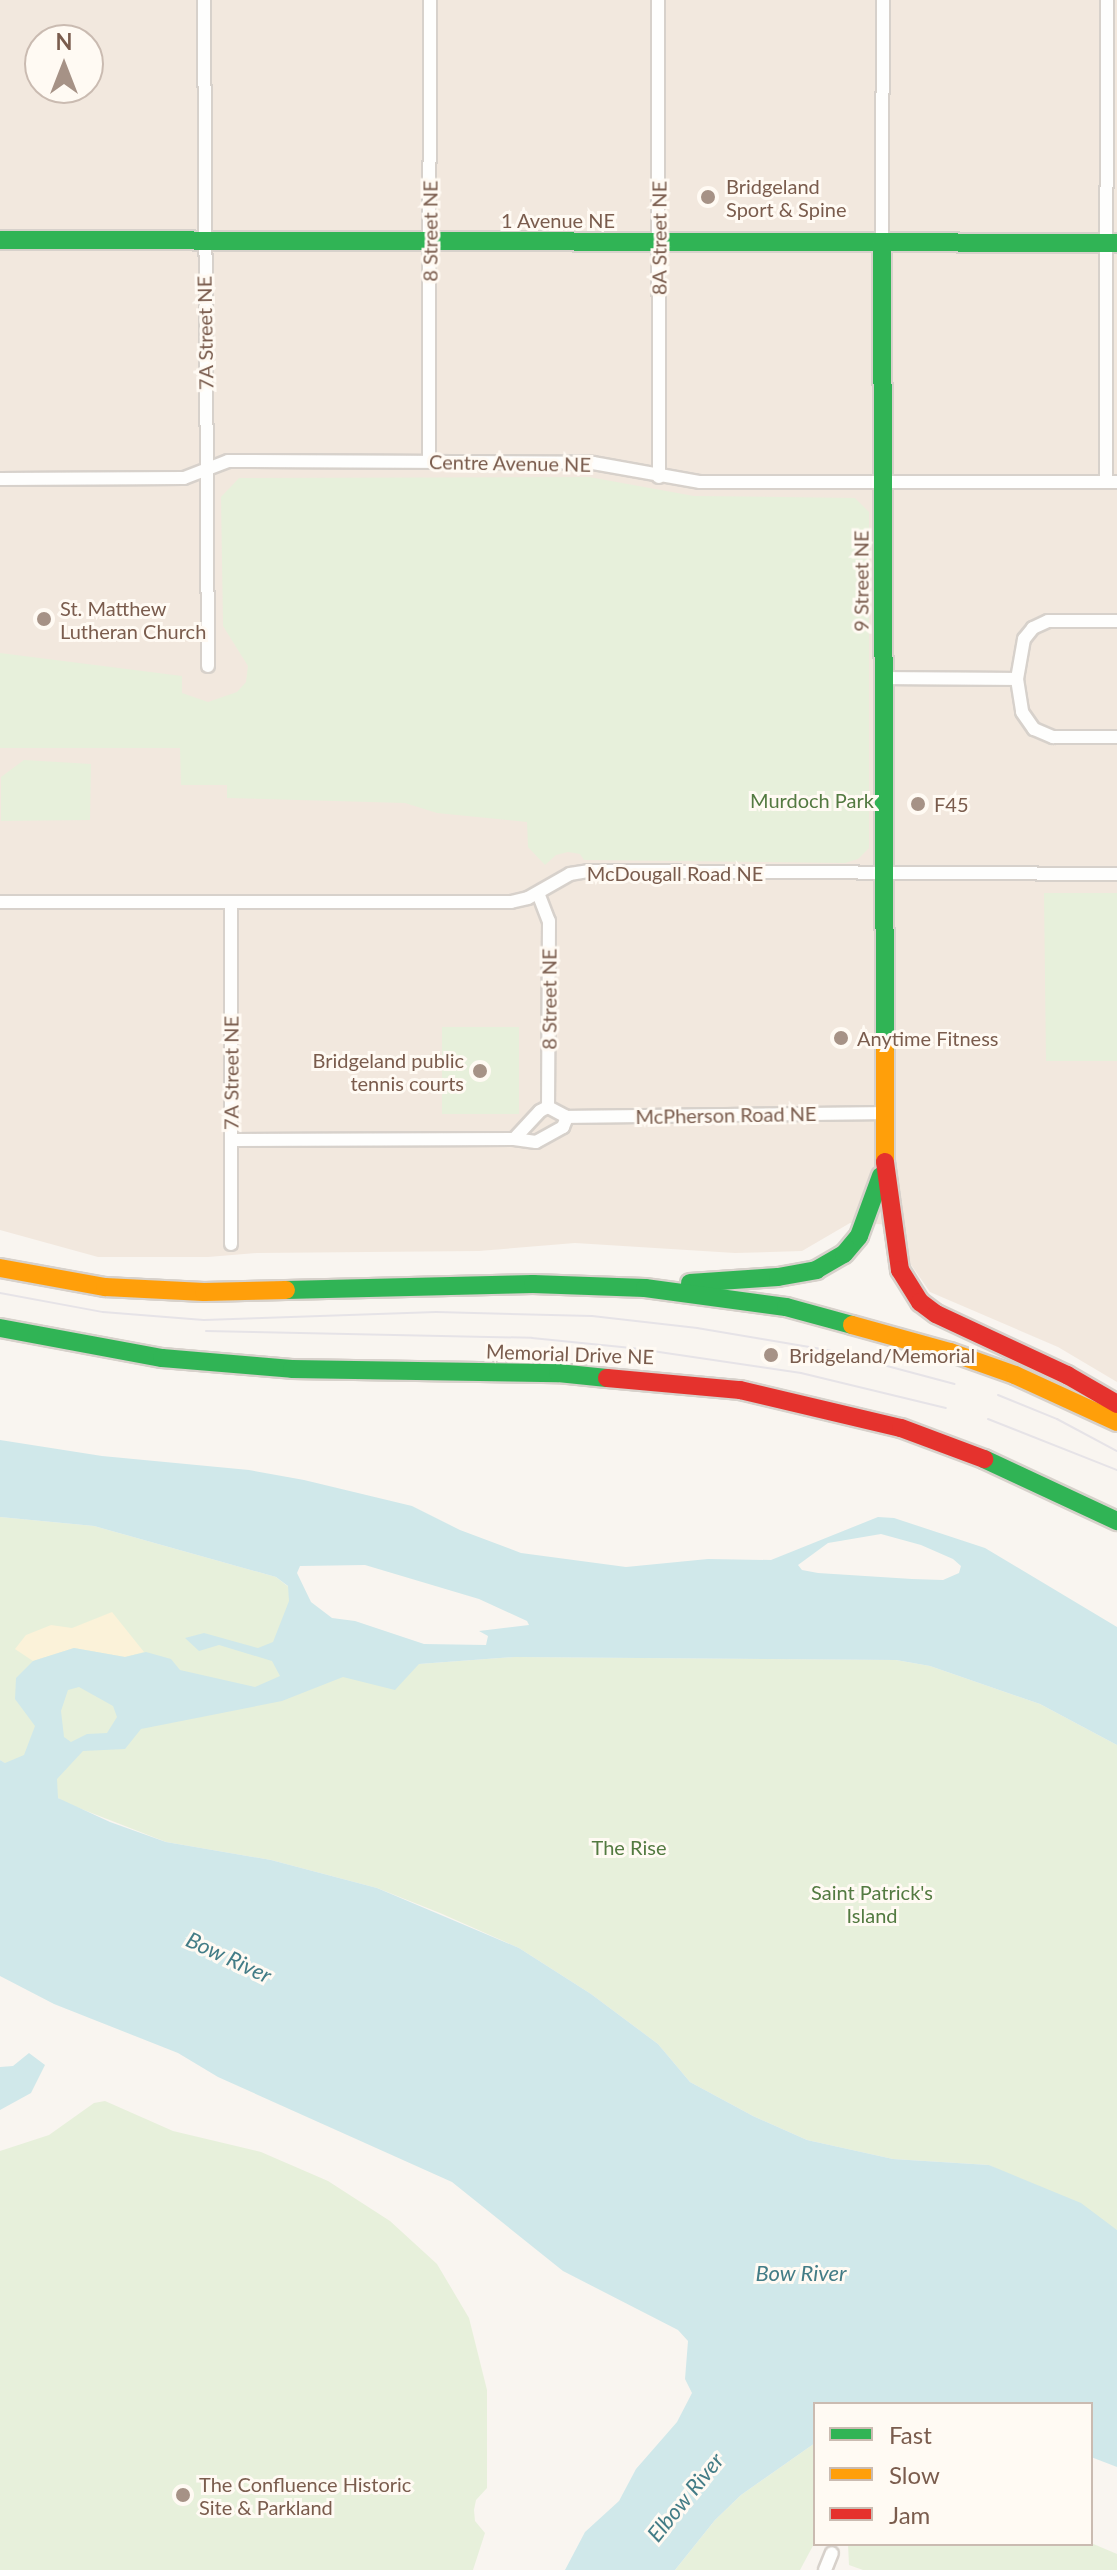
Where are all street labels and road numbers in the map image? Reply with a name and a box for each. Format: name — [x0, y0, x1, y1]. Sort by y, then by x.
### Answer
street label: 8 Street NE — [418, 180, 442, 282]
street label: 8A Street NE — [647, 181, 671, 295]
street label: 1 Avenue NE — [501, 208, 615, 232]
street label: 7A Street NE — [192, 275, 218, 391]
street label: Centre Avenue NE — [428, 450, 592, 476]
street label: 9 Street NE — [849, 530, 873, 632]
street label: McDougall Road NE — [587, 861, 763, 885]
street label: 8 Street NE — [537, 948, 561, 1050]
street label: 7A Street NE — [219, 1016, 243, 1130]
street label: McPherson Road NE — [635, 1101, 817, 1129]
street label: Memorial Drive NE — [486, 1339, 654, 1369]

